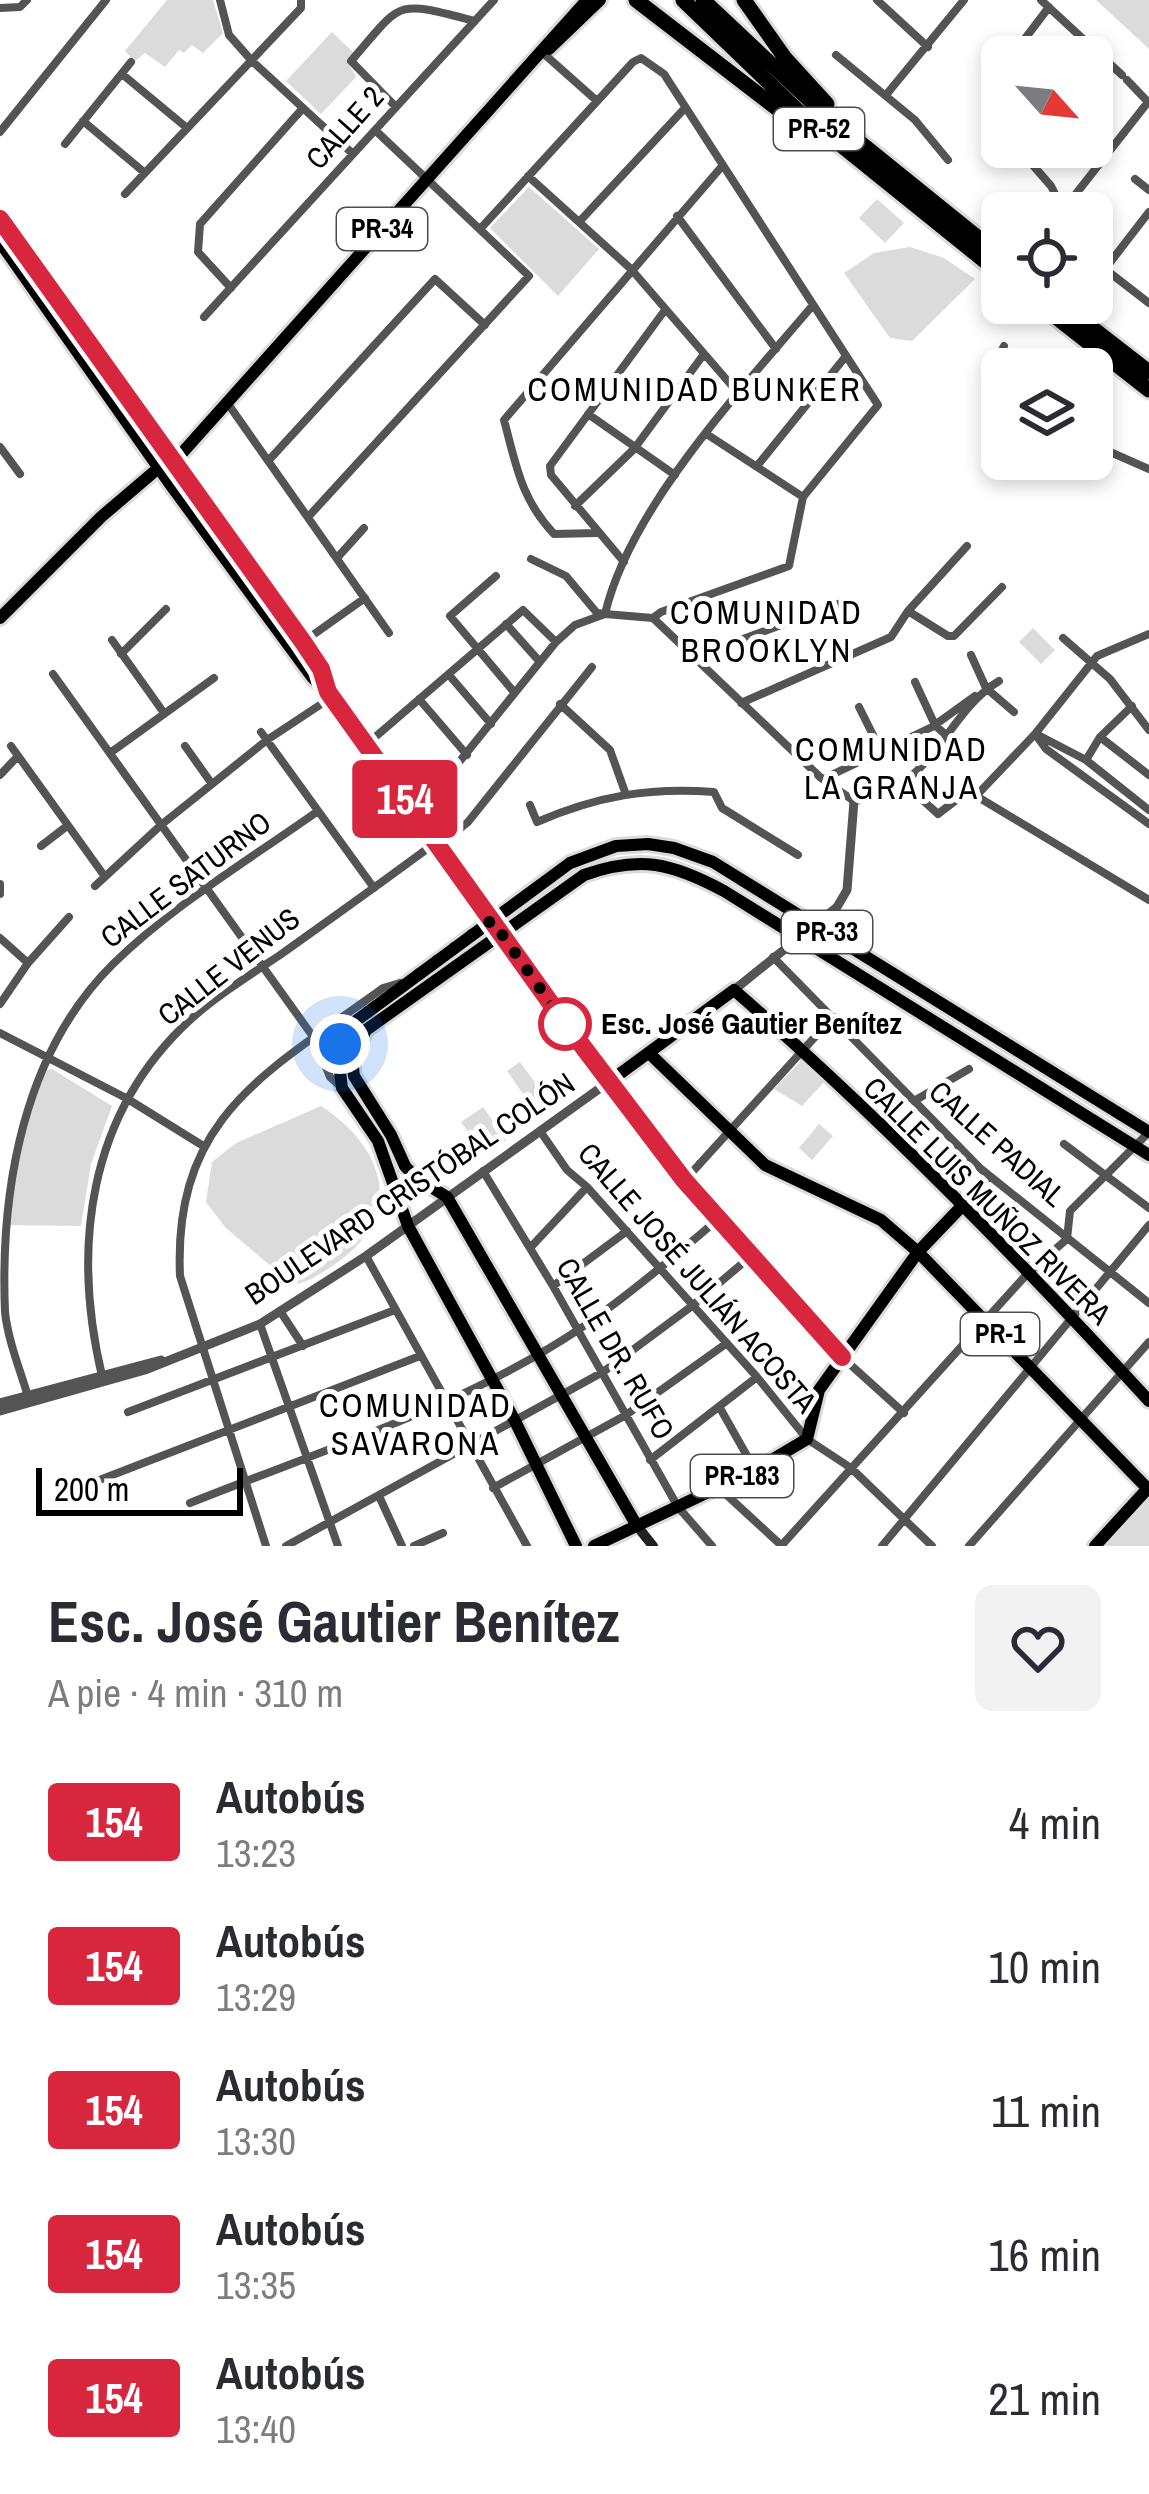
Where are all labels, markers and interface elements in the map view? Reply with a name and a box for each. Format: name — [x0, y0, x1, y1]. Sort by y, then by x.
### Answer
north arrow — [981, 36, 1113, 168]
map controls — [981, 36, 1113, 480]
street label: CALLE 2 — [296, 77, 392, 177]
road number: PR-52 — [774, 108, 864, 150]
button: locate — [981, 192, 1113, 324]
road number: PR-34 — [337, 208, 427, 250]
button: layers — [981, 348, 1113, 480]
district label: COMUNIDAD BUNKER — [527, 367, 863, 411]
district label: COMUNIDAD BROOKLYN — [670, 590, 864, 672]
district label: COMUNIDAD LA GRANJA — [795, 727, 989, 809]
line badge: 154 — [336, 760, 474, 838]
text: 154 — [376, 771, 434, 827]
street label: CALLE SATURNO — [92, 802, 279, 956]
street label: CALLE VENUS — [149, 898, 307, 1034]
road number: PR-33 — [782, 911, 872, 953]
marker: Esc. José Gautier Benítez — [540, 999, 590, 1049]
place label: Esc. José Gautier Benítez — [601, 1003, 902, 1043]
your location — [310, 1014, 370, 1074]
street label: BOULEVARD CRISTÓBAL COLÓN — [237, 1063, 582, 1314]
street label: CALLE LUIS MUÑOZ RIVERA — [855, 1068, 1121, 1333]
street label: CALLE PADIAL — [921, 1071, 1075, 1215]
street label: CALLE JOSÉ JULIÁN ACOSTA — [569, 1134, 827, 1421]
street label: CALLE DR. RUFO — [548, 1250, 684, 1447]
road number: PR-1 — [961, 1313, 1039, 1355]
district label: COMUNIDAD SAVARONA — [319, 1383, 513, 1465]
road number: PR-183 — [691, 1455, 793, 1497]
scale bar — [36, 1462, 243, 1515]
text: 200 m — [54, 1467, 129, 1511]
text: Esc. José Gautier Benítez — [48, 1583, 620, 1660]
button: heart — [975, 1585, 1101, 1711]
text: A pie · 4 min · 310 m — [48, 1667, 343, 1719]
text: Autobús — [216, 1766, 366, 1827]
text: 4 min — [1009, 1792, 1101, 1853]
text: 154 — [85, 1794, 143, 1850]
text: 13:23 — [216, 1827, 296, 1879]
text: Autobús — [216, 1910, 366, 1971]
text: 10 min — [988, 1936, 1101, 1997]
text: 154 — [85, 1938, 143, 1994]
text: 13:29 — [216, 1971, 296, 2023]
text: Autobús — [216, 2054, 366, 2115]
text: 11 min — [991, 2080, 1101, 2141]
text: 154 — [85, 2082, 143, 2138]
text: 13:30 — [216, 2115, 296, 2167]
text: Autobús — [216, 2198, 366, 2259]
text: 16 min — [988, 2224, 1101, 2285]
text: 154 — [85, 2226, 143, 2282]
text: 13:35 — [216, 2259, 296, 2311]
text: Autobús — [216, 2342, 366, 2403]
text: 21 min — [988, 2368, 1101, 2429]
text: 154 — [85, 2370, 143, 2426]
text: 13:40 — [216, 2403, 296, 2455]

